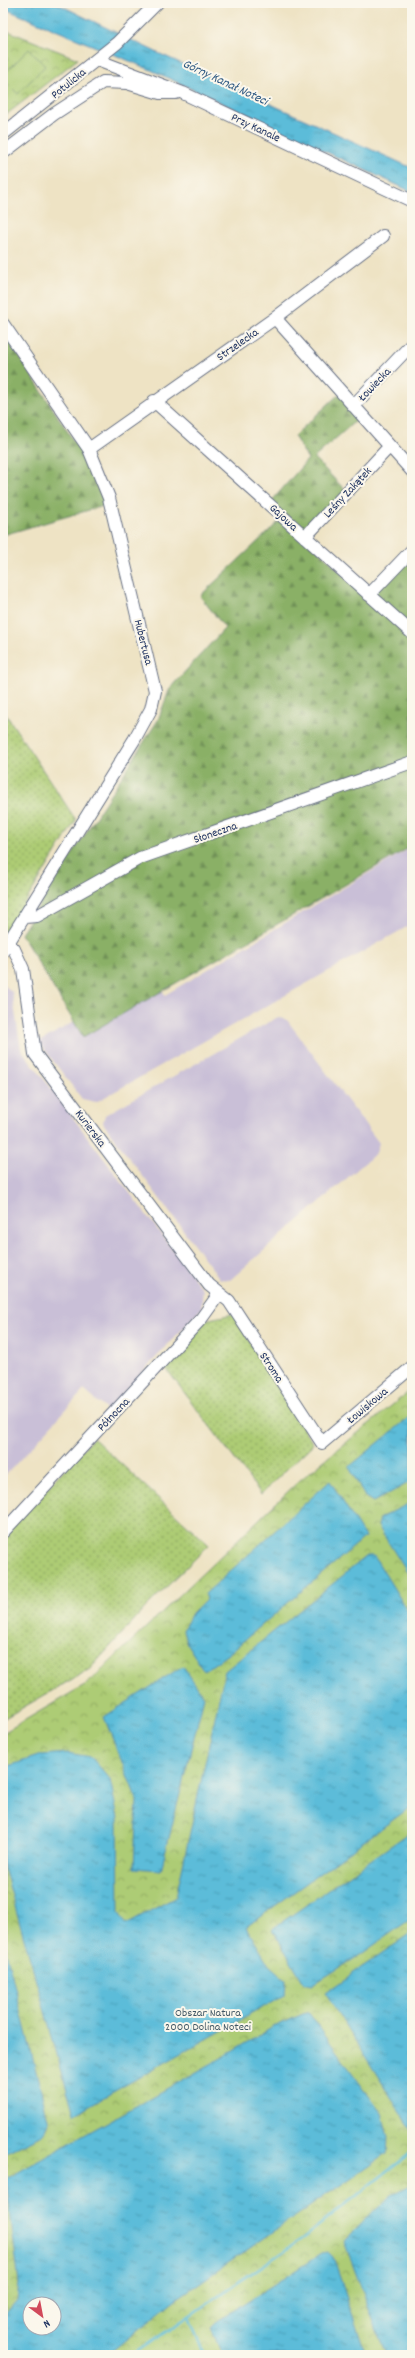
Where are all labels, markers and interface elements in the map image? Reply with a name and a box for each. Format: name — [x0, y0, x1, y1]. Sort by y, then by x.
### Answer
water label: Górny Kanał Noteci — [179, 55, 273, 112]
street label: Potulicka — [48, 64, 90, 104]
street label: Przy Kanale — [228, 110, 283, 147]
street label: Strzelecka — [214, 324, 262, 366]
street label: Łowiecka — [354, 364, 396, 406]
street label: Leśny Zakątek — [320, 464, 376, 522]
street label: Gajowa — [265, 500, 301, 536]
street label: Hubertusa — [129, 618, 157, 667]
street label: Słoneczna — [191, 818, 240, 849]
street label: Kurierska — [70, 1107, 110, 1151]
street label: Stroma — [255, 1349, 287, 1387]
street label: Łowiskowa — [343, 1384, 392, 1429]
street label: Północna — [94, 1394, 134, 1436]
park label: Obszar Natura 2000 Dolina Noteci — [165, 2005, 251, 2036]
north arrow — [22, 2296, 62, 2336]
text: N — [39, 2315, 53, 2331]

